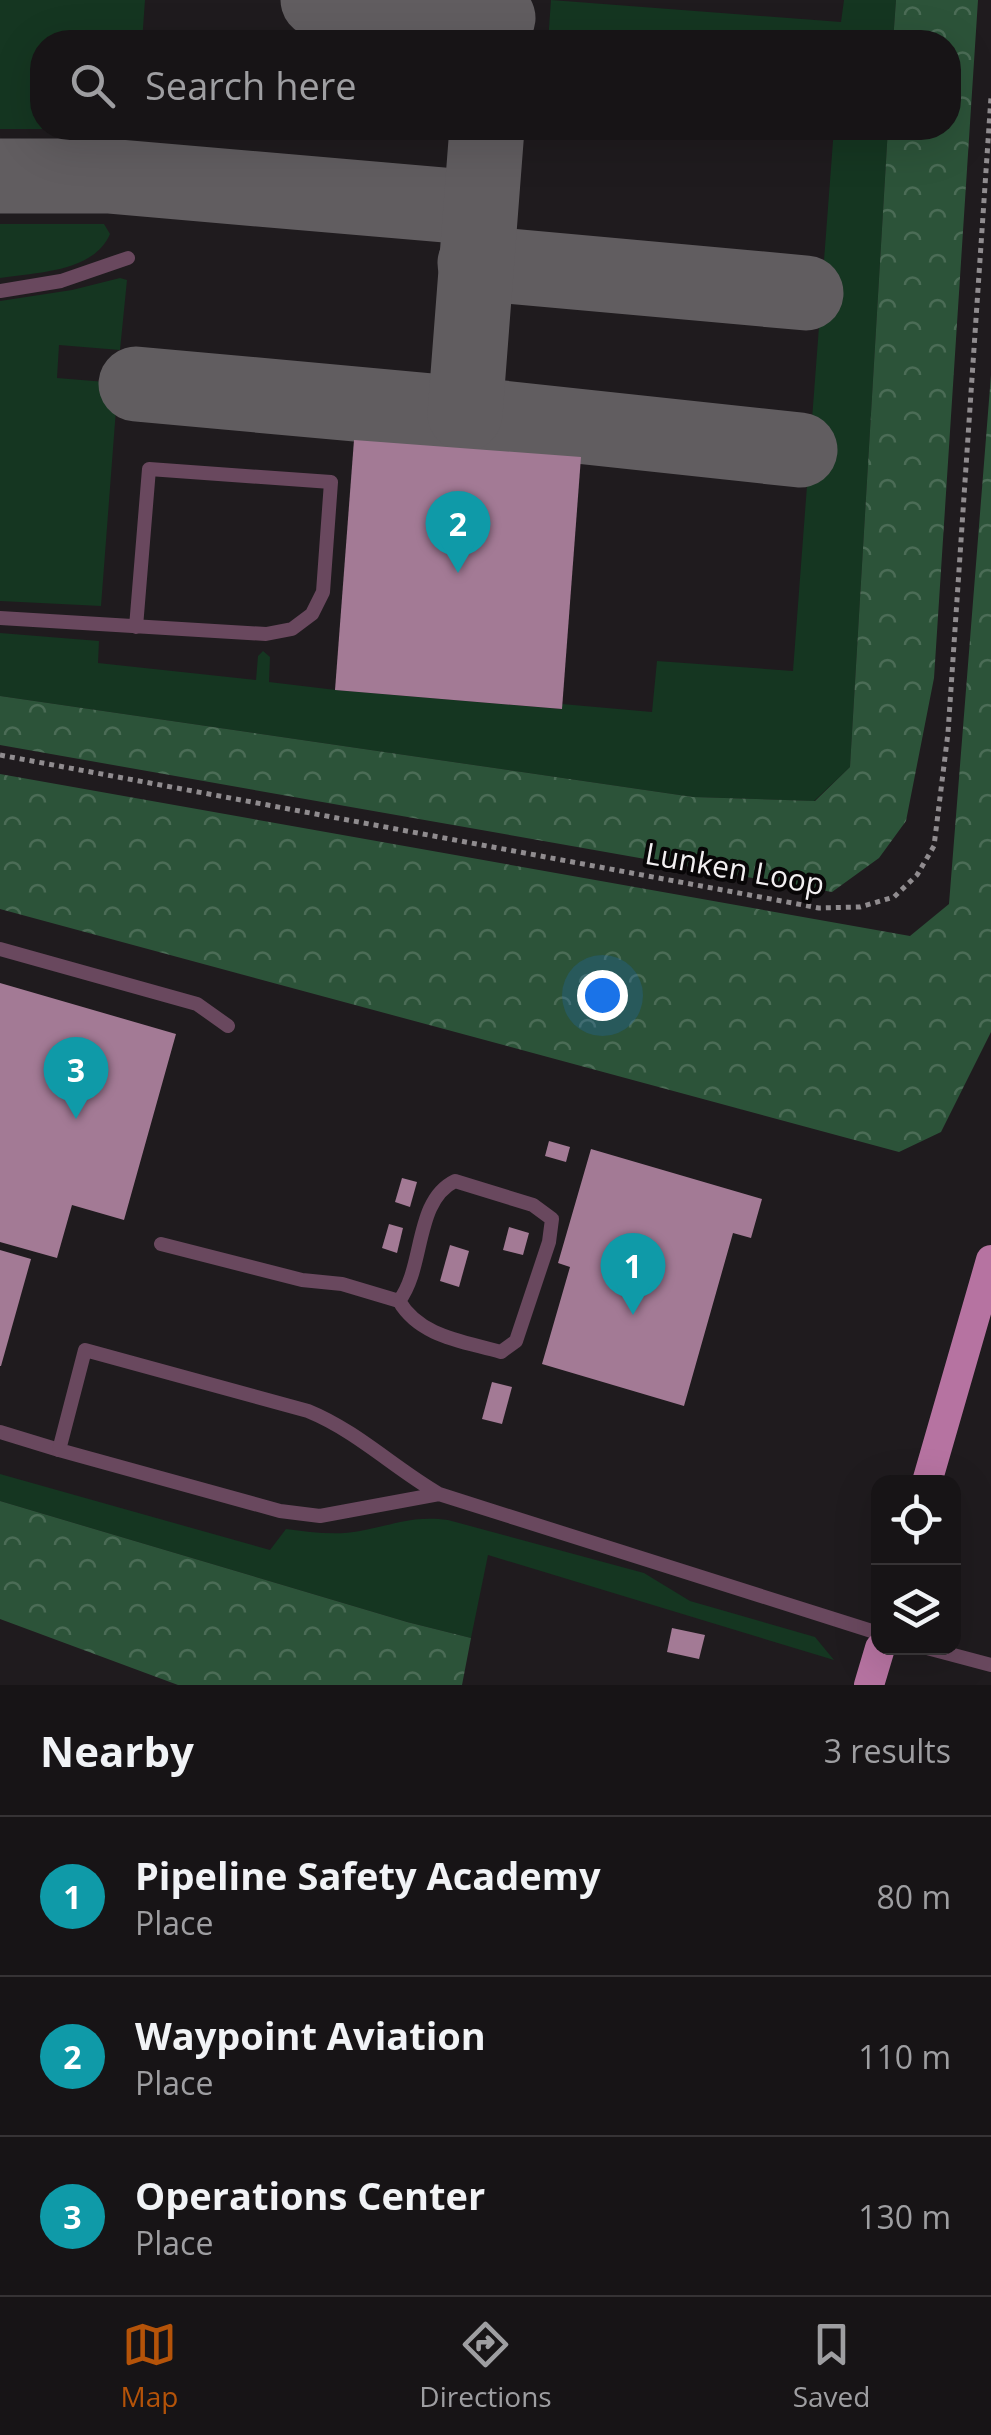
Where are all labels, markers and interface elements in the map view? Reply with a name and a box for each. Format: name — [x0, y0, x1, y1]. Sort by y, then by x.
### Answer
search box — [30, 30, 961, 140]
icon: search — [65, 58, 120, 113]
text: Search here — [145, 59, 357, 111]
pin: 2 — [426, 490, 490, 573]
street label: Lunken Loop — [642, 832, 828, 904]
your location — [577, 970, 628, 1021]
pin: 3 — [44, 1036, 108, 1119]
pin: 1 — [600, 1232, 666, 1315]
map controls — [871, 1475, 961, 1655]
button: locate — [871, 1475, 961, 1565]
button: layers — [871, 1565, 961, 1655]
text: Nearby — [40, 1722, 194, 1779]
text: 3 results — [824, 1729, 951, 1772]
text: Pipeline Safety Academy — [135, 1849, 601, 1901]
text: 1 — [63, 1875, 82, 1918]
text: 80 m — [876, 1875, 951, 1918]
text: Place — [135, 1901, 213, 1944]
text: Waypoint Aviation — [135, 2009, 486, 2061]
text: 2 — [63, 2035, 82, 2078]
text: 110 m — [858, 2035, 951, 2078]
text: Place — [135, 2061, 213, 2104]
text: Operations Center — [135, 2169, 485, 2221]
text: 3 — [63, 2195, 82, 2238]
text: 130 m — [858, 2195, 951, 2238]
text: Place — [135, 2221, 213, 2264]
tab: Map — [120, 2317, 178, 2415]
tab: Directions — [419, 2317, 552, 2415]
tab: Saved — [793, 2317, 870, 2415]

